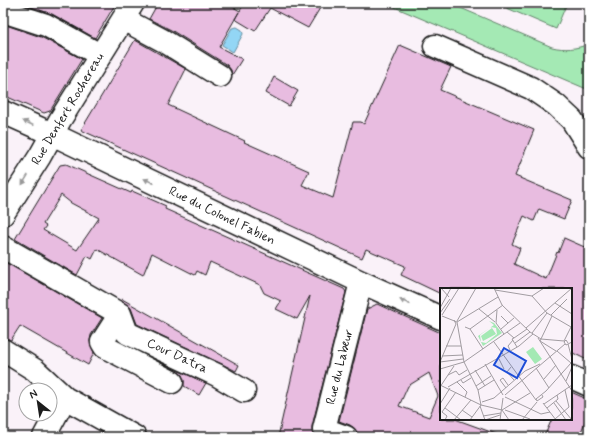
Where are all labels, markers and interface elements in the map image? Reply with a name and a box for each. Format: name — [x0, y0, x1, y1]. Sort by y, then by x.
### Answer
street label: Rue Denfert Rochereau — [28, 50, 108, 168]
one-way arrow — [22, 120, 33, 126]
one-way arrow — [21, 175, 29, 185]
one-way arrow — [143, 178, 154, 184]
street label: Rue du Colonel Fabien — [166, 183, 278, 249]
inset map — [440, 288, 572, 420]
one-way arrow — [400, 299, 411, 305]
street label: Rue du Labeur — [322, 327, 358, 406]
street label: Cour Datra — [144, 335, 210, 378]
north arrow — [18, 382, 58, 422]
text: N — [27, 386, 40, 402]

